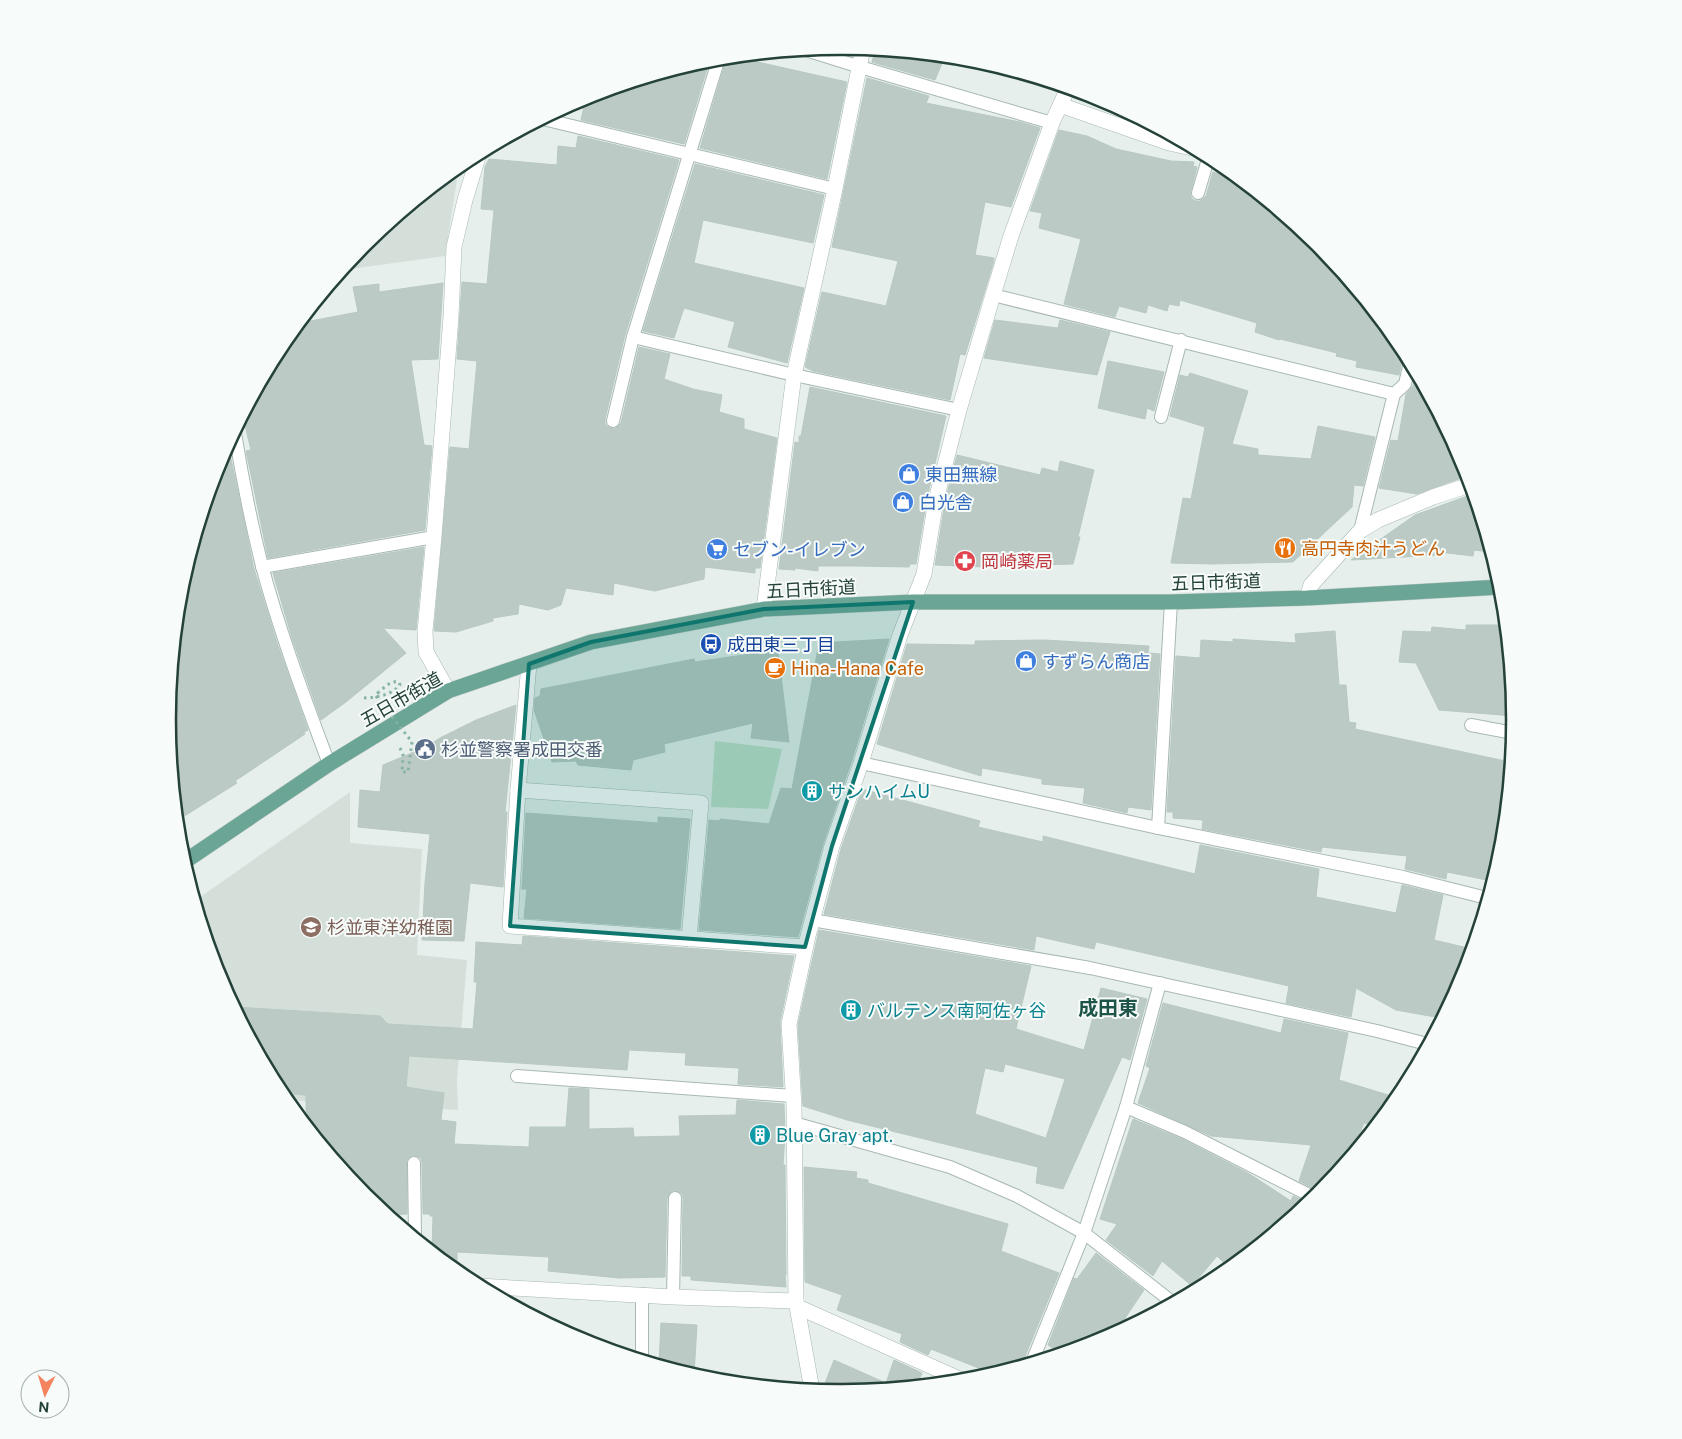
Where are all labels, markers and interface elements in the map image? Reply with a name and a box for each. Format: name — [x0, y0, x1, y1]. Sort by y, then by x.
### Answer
shop icon: 東田無線 — [897, 462, 921, 486]
place label: 東田無線 — [925, 464, 997, 485]
shop icon: 白光舎 — [891, 490, 915, 514]
place label: 白光舎 — [919, 492, 973, 513]
restaurant icon: 高円寺肉汁うどん — [1273, 536, 1297, 560]
supermarket icon: セブン-イレブン — [705, 537, 729, 561]
place label: 高円寺肉汁うどん — [1301, 538, 1445, 559]
place label: セブン-イレブン — [733, 539, 866, 560]
pharmacy icon: 岡崎薬局 — [953, 549, 977, 573]
place label: 岡崎薬局 — [981, 551, 1053, 572]
street label: 五日市街道 — [1171, 570, 1261, 594]
street label: 五日市街道 — [766, 576, 856, 602]
bus stop icon: 成田東三丁目 — [699, 632, 723, 656]
place label: 成田東三丁目 — [727, 634, 835, 655]
shop icon: すずらん商店 — [1014, 649, 1038, 673]
place label: すずらん商店 — [1042, 651, 1150, 672]
cafe icon: Hina-Hana Cafe — [763, 656, 787, 680]
place label: Hina-Hana Cafe — [791, 658, 924, 679]
street label: 五日市街道 — [357, 667, 445, 731]
public building icon: 杉並警察署成田交番 — [413, 737, 437, 761]
place label: 杉並警察署成田交番 — [441, 739, 603, 760]
building icon: サンハイムU — [800, 779, 824, 803]
place label: サンハイムU — [828, 781, 930, 802]
school or university icon: 杉並東洋幼稚園 — [299, 915, 323, 939]
place label: 杉並東洋幼稚園 — [327, 917, 453, 938]
district label: 成田東 — [1078, 996, 1138, 1020]
building icon: バルテンス南阿佐ヶ谷 — [839, 998, 863, 1022]
place label: バルテンス南阿佐ヶ谷 — [867, 1000, 1047, 1021]
building icon: Blue Gray apt. — [748, 1123, 772, 1147]
place label: Blue Gray apt. — [776, 1125, 893, 1146]
north arrow — [20, 1369, 70, 1419]
text: N — [38, 1399, 50, 1415]

